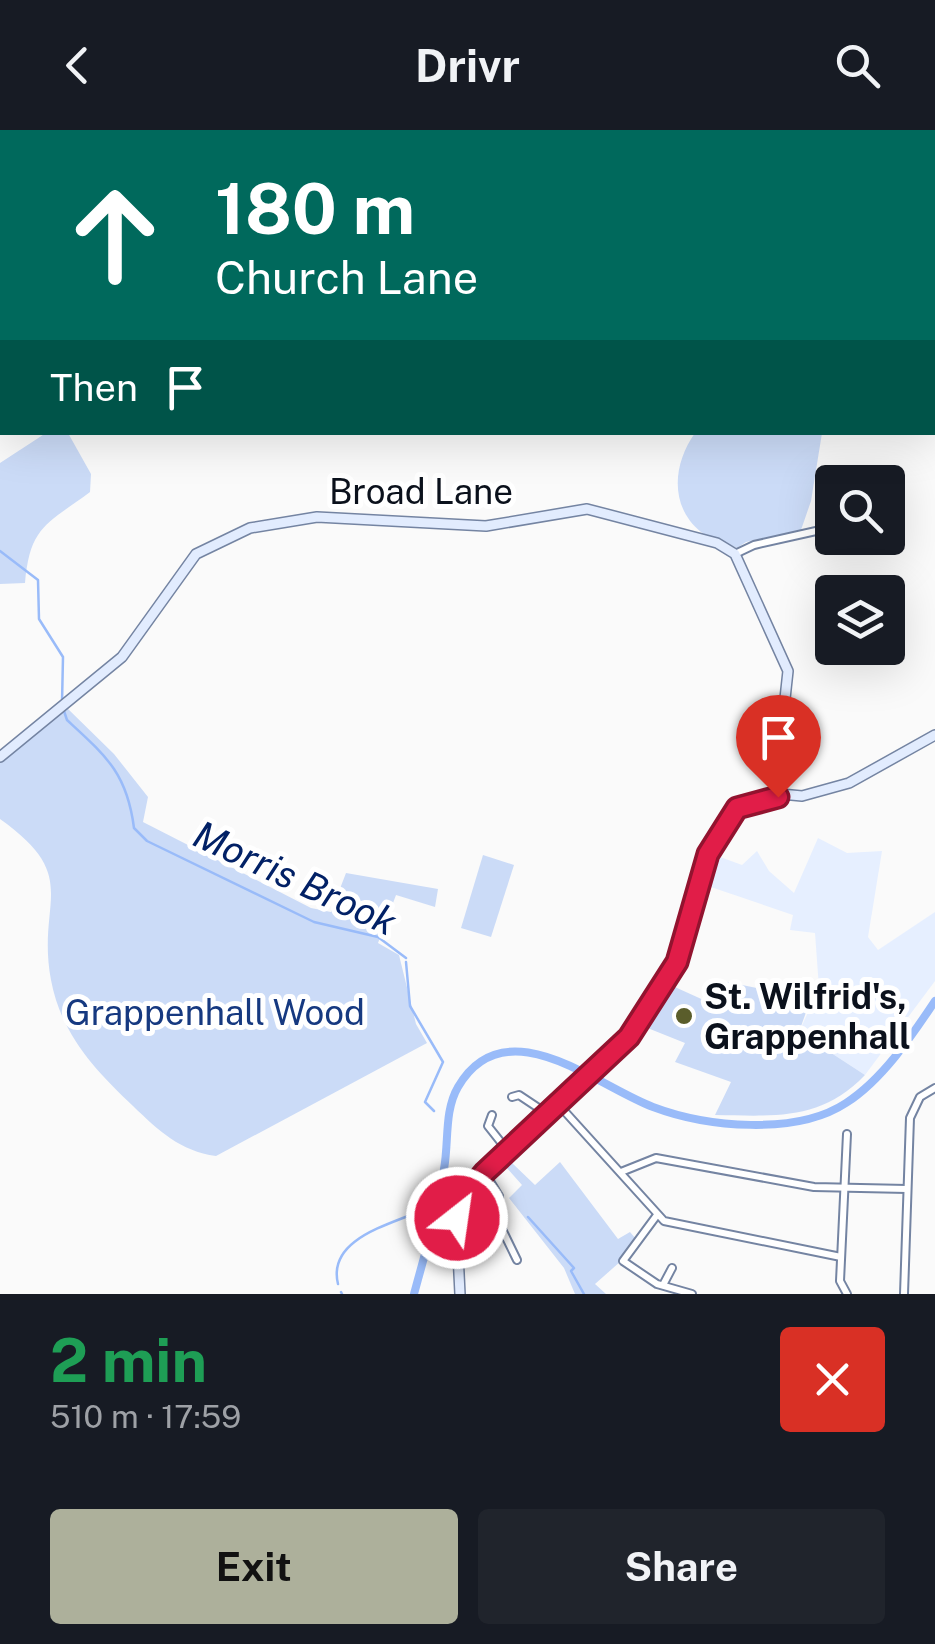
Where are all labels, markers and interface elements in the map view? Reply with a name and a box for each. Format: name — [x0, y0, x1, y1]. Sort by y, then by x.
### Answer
icon: back — [50, 38, 105, 93]
icon: search — [830, 38, 885, 93]
text: Drivr — [415, 39, 520, 92]
text: 180 m — [215, 167, 415, 250]
icon: ahead — [50, 170, 180, 300]
text: Church Lane — [215, 251, 478, 304]
icon: arrive — [158, 360, 213, 415]
text: Then — [50, 365, 138, 410]
map controls — [815, 465, 905, 665]
button: search — [815, 465, 905, 555]
street label: Broad Lane — [329, 471, 513, 512]
button: layers — [815, 575, 905, 665]
pin — [736, 695, 821, 798]
icon: arrive — [751, 710, 806, 765]
water label: Morris Brook — [186, 811, 404, 945]
place label: St. Wilfrid's, Grappenhall — [704, 976, 911, 1057]
park label: Grappenhall Wood — [65, 992, 365, 1033]
marker: St. Wilfrid's, Grappenhall — [673, 1005, 695, 1027]
position arrow — [405, 1166, 509, 1270]
text: 2 min — [50, 1325, 207, 1396]
button: close — [780, 1327, 885, 1432]
text: 510 m · 17:59 — [50, 1398, 241, 1435]
button: Exit — [50, 1509, 458, 1624]
button: Share — [478, 1509, 885, 1624]

